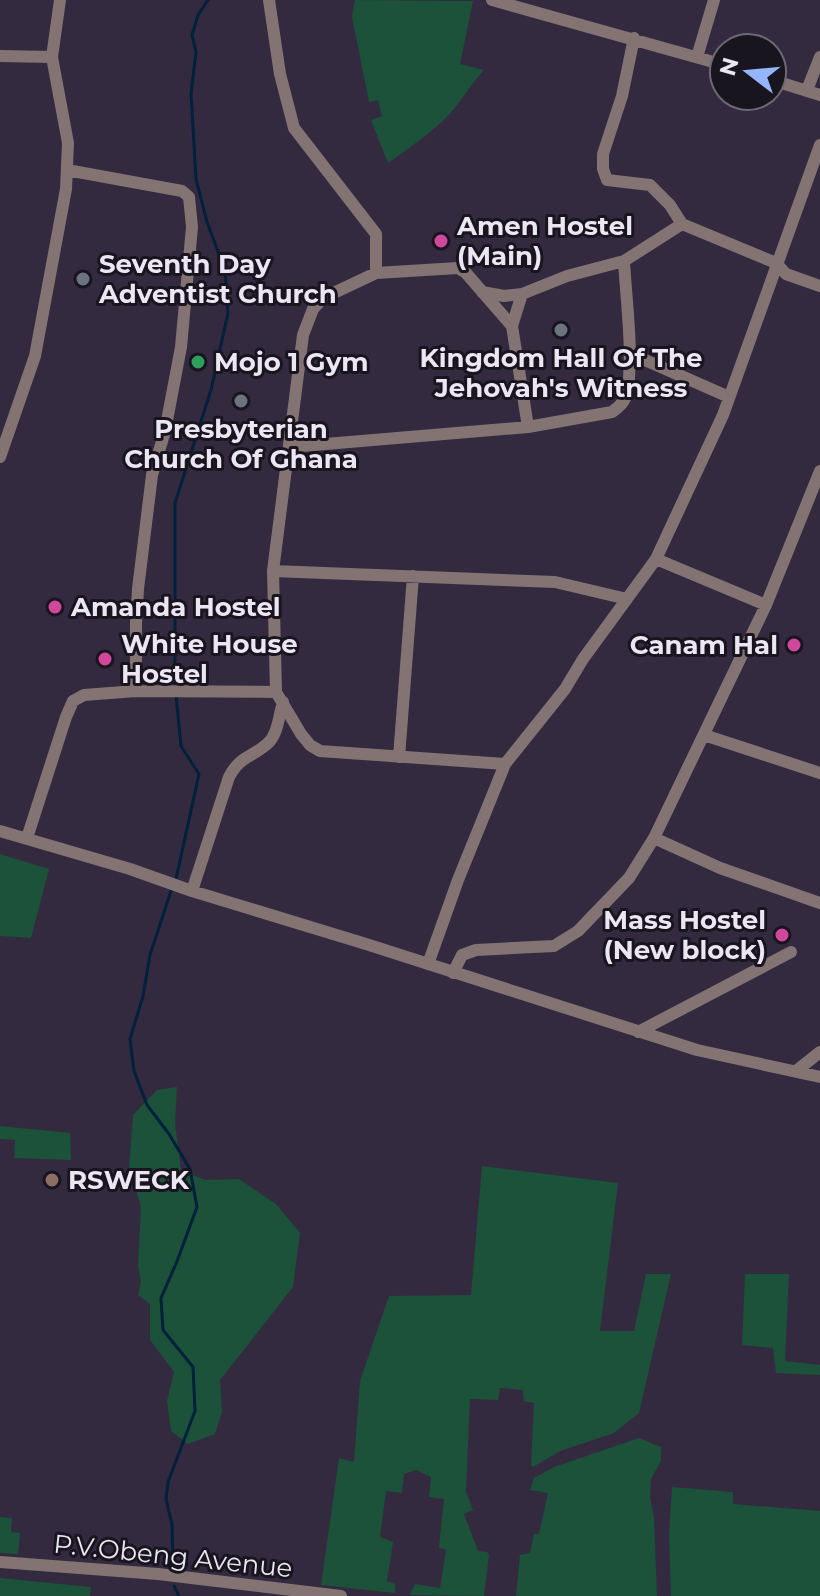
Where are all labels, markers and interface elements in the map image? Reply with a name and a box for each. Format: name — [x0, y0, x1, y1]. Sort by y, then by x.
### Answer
north arrow — [708, 32, 788, 112]
text: N — [714, 54, 745, 79]
place label: Amen Hostel (Main) — [456, 210, 633, 272]
marker: Amen Hostel (Main) — [432, 232, 450, 250]
place label: Seventh Day Adventist Church — [98, 248, 337, 310]
marker: Seventh Day Adventist Church — [74, 270, 92, 288]
marker: Kingdom Hall Of The Jehovah's Witness — [552, 321, 570, 339]
place label: Kingdom Hall Of The Jehovah's Witness — [420, 342, 702, 404]
place label: Mojo 1 Gym — [214, 346, 368, 378]
marker: Mojo 1 Gym — [189, 353, 207, 371]
marker: Presbyterian Church Of Ghana — [232, 392, 250, 410]
place label: Presbyterian Church Of Ghana — [124, 413, 358, 475]
place label: Amanda Hostel — [70, 591, 281, 623]
marker: Amanda Hostel — [46, 598, 64, 616]
place label: White House Hostel — [121, 628, 298, 690]
place label: Canam Hal — [630, 629, 778, 661]
marker: Canam Hal — [785, 636, 803, 654]
marker: White House Hostel — [96, 650, 114, 668]
place label: Mass Hostel (New block) — [603, 904, 766, 966]
marker: Mass Hostel (New block) — [773, 926, 791, 944]
place label: RSWECK — [68, 1164, 190, 1196]
marker: RSWECK — [43, 1171, 61, 1189]
street label: P.V.Obeng Avenue — [52, 1528, 294, 1584]

